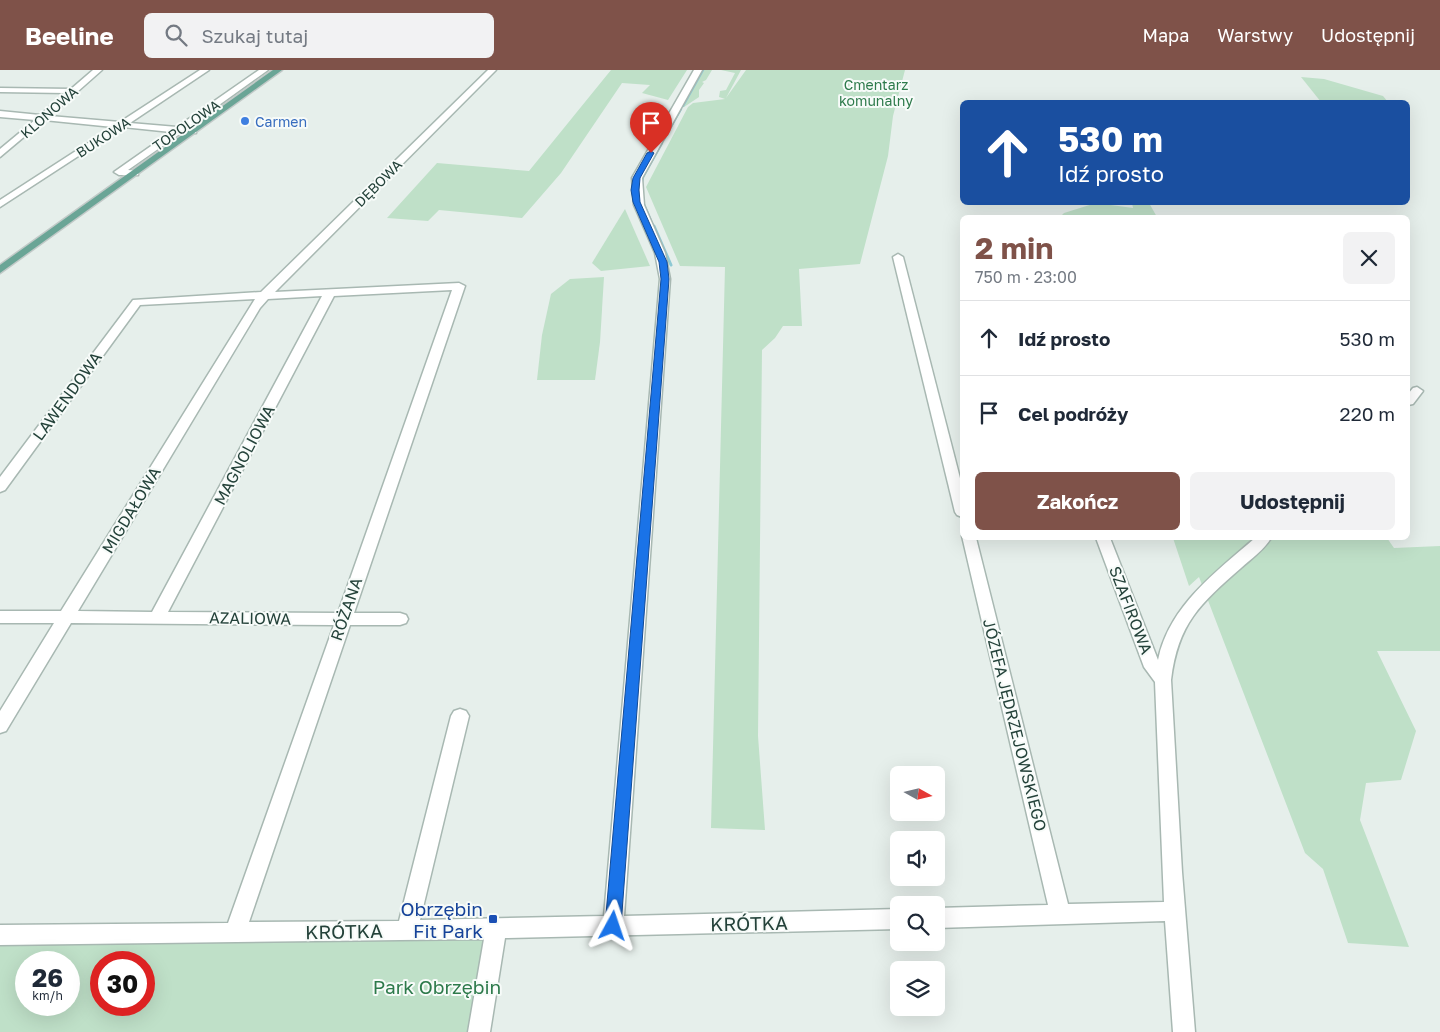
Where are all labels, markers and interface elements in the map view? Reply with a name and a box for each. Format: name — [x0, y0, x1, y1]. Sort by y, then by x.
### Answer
search box — [144, 13, 494, 58]
text: Beeline — [25, 21, 114, 50]
icon: search — [162, 21, 190, 49]
text: Szukaj tutaj — [202, 24, 308, 47]
text: Mapa — [1142, 24, 1189, 46]
text: Warstwy — [1217, 24, 1293, 46]
text: Udostępnij — [1321, 24, 1415, 46]
park label: Cmentarz komunalny — [839, 76, 913, 109]
street label: KLONOWA — [17, 82, 82, 141]
street label: TOPOLOWA — [149, 95, 223, 154]
pin — [630, 102, 672, 153]
icon: arrive — [637, 109, 665, 137]
street label: BUKOWA — [73, 113, 134, 161]
place label: Carmen — [255, 113, 307, 130]
marker: Carmen — [239, 115, 251, 127]
text: 530 m — [1058, 118, 1163, 160]
icon: ahead — [975, 120, 1040, 185]
street label: DĘBOWA — [351, 155, 406, 210]
text: Idź prosto — [1058, 160, 1164, 187]
text: 2 min — [975, 230, 1053, 266]
button: close — [1343, 232, 1395, 284]
text: 750 m · 23:00 — [975, 267, 1077, 287]
icon: ahead — [975, 324, 1003, 352]
text: Idź prosto — [1018, 327, 1110, 350]
text: 530 m — [1340, 327, 1395, 350]
street label: LAWENDOWA — [28, 348, 106, 444]
icon: arrive — [975, 399, 1003, 427]
street label: MAGNOLIOWA — [209, 401, 279, 508]
text: Cel podróży — [1018, 402, 1128, 425]
text: 220 m — [1340, 402, 1395, 425]
street label: MIGDAŁOWA — [97, 463, 165, 557]
button: Zakończ — [975, 472, 1180, 530]
button: Udostępnij — [1190, 472, 1395, 530]
street label: SZAFIROWA — [1105, 563, 1157, 657]
street label: RÓŻANA — [326, 574, 366, 643]
street label: AZALIOWA — [209, 607, 291, 629]
street label: JÓZEFA JĘDRZEJOWSKIEGO — [979, 617, 1051, 833]
north arrow — [890, 766, 945, 821]
map controls — [890, 766, 945, 1016]
button: sound — [890, 831, 945, 886]
button: search — [890, 896, 945, 951]
place label: Obrzębin Fit Park — [400, 897, 483, 942]
position arrow — [586, 899, 638, 951]
street label: KRÓTKA — [710, 911, 788, 935]
marker: Obrzębin Fit Park — [487, 913, 499, 925]
street label: KRÓTKA — [305, 919, 383, 943]
speed limit sign: 30 — [90, 951, 155, 1016]
button: layers — [890, 961, 945, 1016]
text: 26 — [32, 962, 63, 993]
park label: Park Obrzębin — [373, 975, 501, 998]
text: km/h — [32, 988, 63, 1003]

